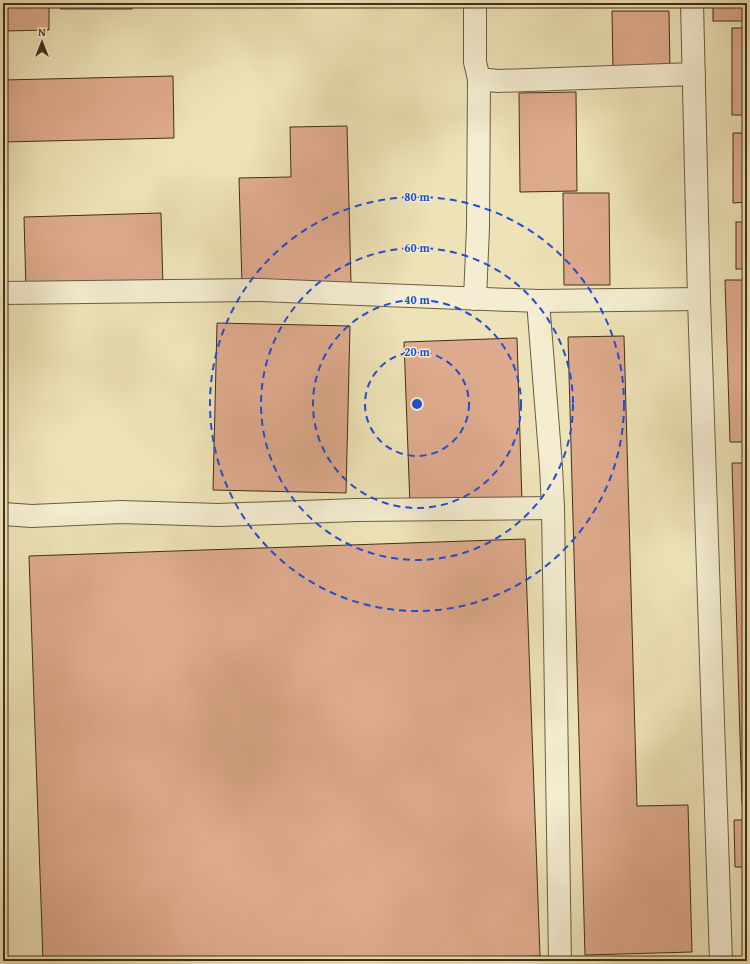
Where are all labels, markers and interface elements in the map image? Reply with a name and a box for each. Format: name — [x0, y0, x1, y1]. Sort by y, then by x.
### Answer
north arrow — [22, 22, 62, 62]
text: N — [38, 24, 46, 40]
text: 80 m — [404, 188, 430, 205]
text: 60 m — [404, 239, 430, 256]
text: 40 m — [404, 291, 430, 308]
text: 20 m — [404, 343, 430, 360]
centre of rings — [410, 397, 424, 411]

